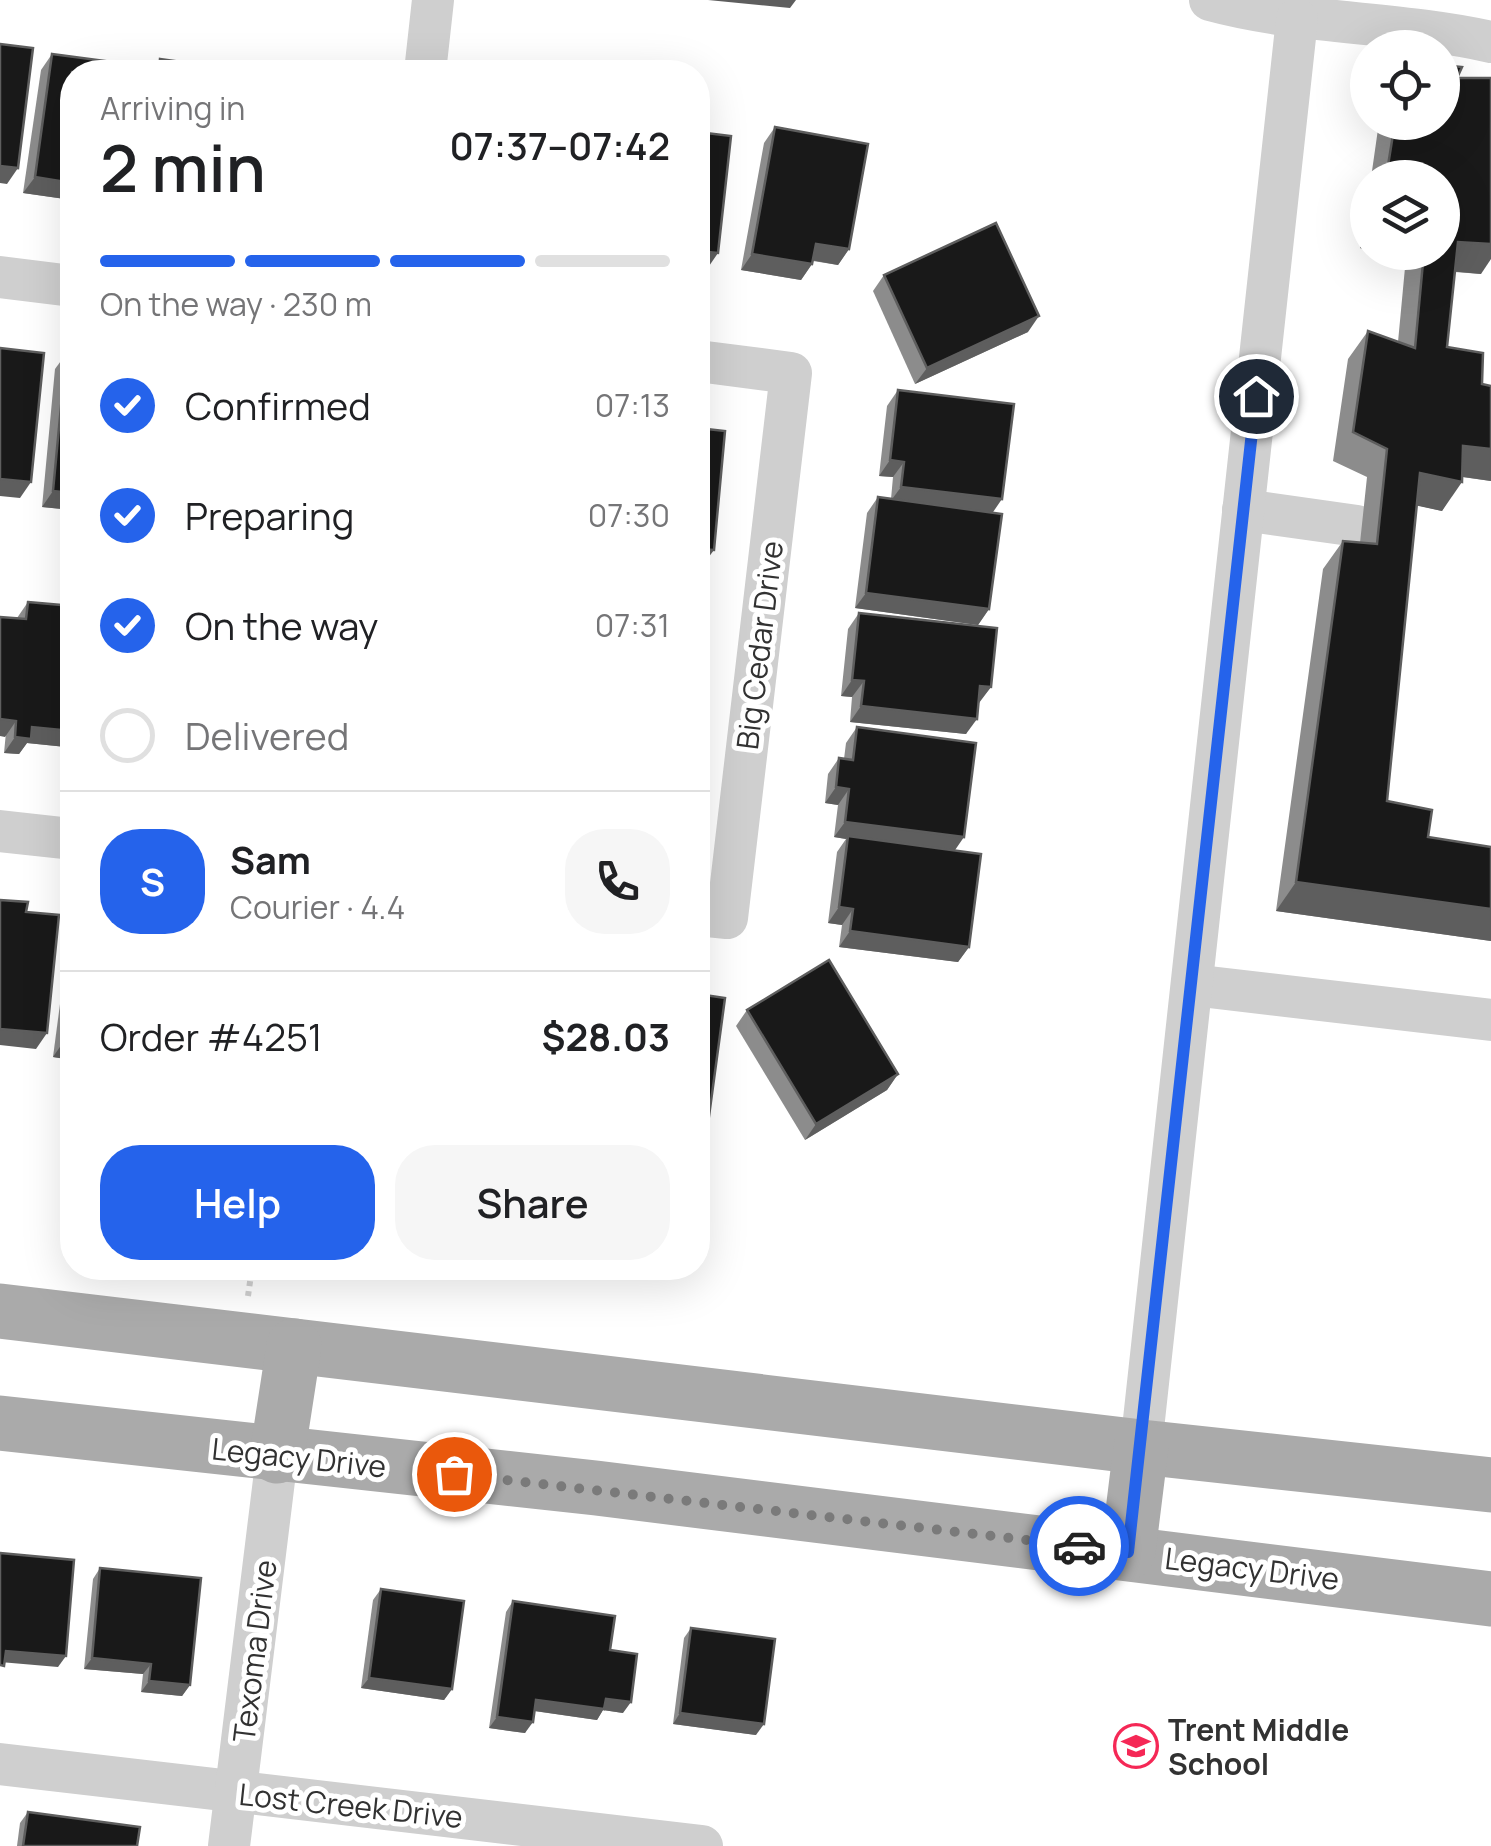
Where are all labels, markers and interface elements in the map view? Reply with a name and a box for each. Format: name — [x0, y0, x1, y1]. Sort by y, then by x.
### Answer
map controls — [1350, 30, 1460, 270]
button: locate — [1350, 30, 1460, 140]
text: Arriving in — [100, 86, 245, 130]
text: 07:37–07:42 — [449, 119, 670, 171]
text: 2 min — [100, 123, 266, 212]
button: layers — [1350, 160, 1460, 270]
text: On the way · 230 m — [100, 282, 372, 326]
pin — [1214, 354, 1299, 439]
icon: home — [1229, 369, 1284, 424]
icon: check — [100, 378, 155, 433]
text: Confirmed — [185, 379, 371, 431]
text: 07:13 — [595, 383, 670, 427]
icon: check — [100, 488, 155, 543]
text: Preparing — [185, 489, 354, 541]
text: 07:30 — [588, 493, 670, 537]
street label: Big Cedar Drive — [726, 539, 792, 751]
icon: check — [100, 598, 155, 653]
text: On the way — [185, 599, 378, 651]
text: 07:31 — [595, 603, 670, 647]
text: Delivered — [185, 709, 349, 761]
button: phone — [565, 829, 670, 934]
text: Sam — [230, 833, 311, 885]
text: S — [140, 855, 165, 907]
text: Courier · 4.4 — [230, 885, 405, 929]
text: Order #4251 — [100, 1010, 323, 1062]
text: $28.03 — [542, 1010, 670, 1062]
button: Help — [100, 1145, 375, 1260]
button: Share — [395, 1145, 670, 1260]
street label: Legacy Drive — [210, 1427, 388, 1487]
pin — [412, 1432, 497, 1517]
icon: bag — [427, 1447, 482, 1502]
courier — [1029, 1496, 1129, 1596]
icon: car — [1052, 1519, 1107, 1574]
street label: Legacy Drive — [1163, 1537, 1341, 1599]
street label: Texoma Drive — [222, 1557, 286, 1745]
place label: Trent Middle School — [1168, 1709, 1349, 1784]
school or university icon: Trent Middle School — [1113, 1723, 1159, 1769]
street label: Lost Creek Drive — [237, 1773, 465, 1837]

